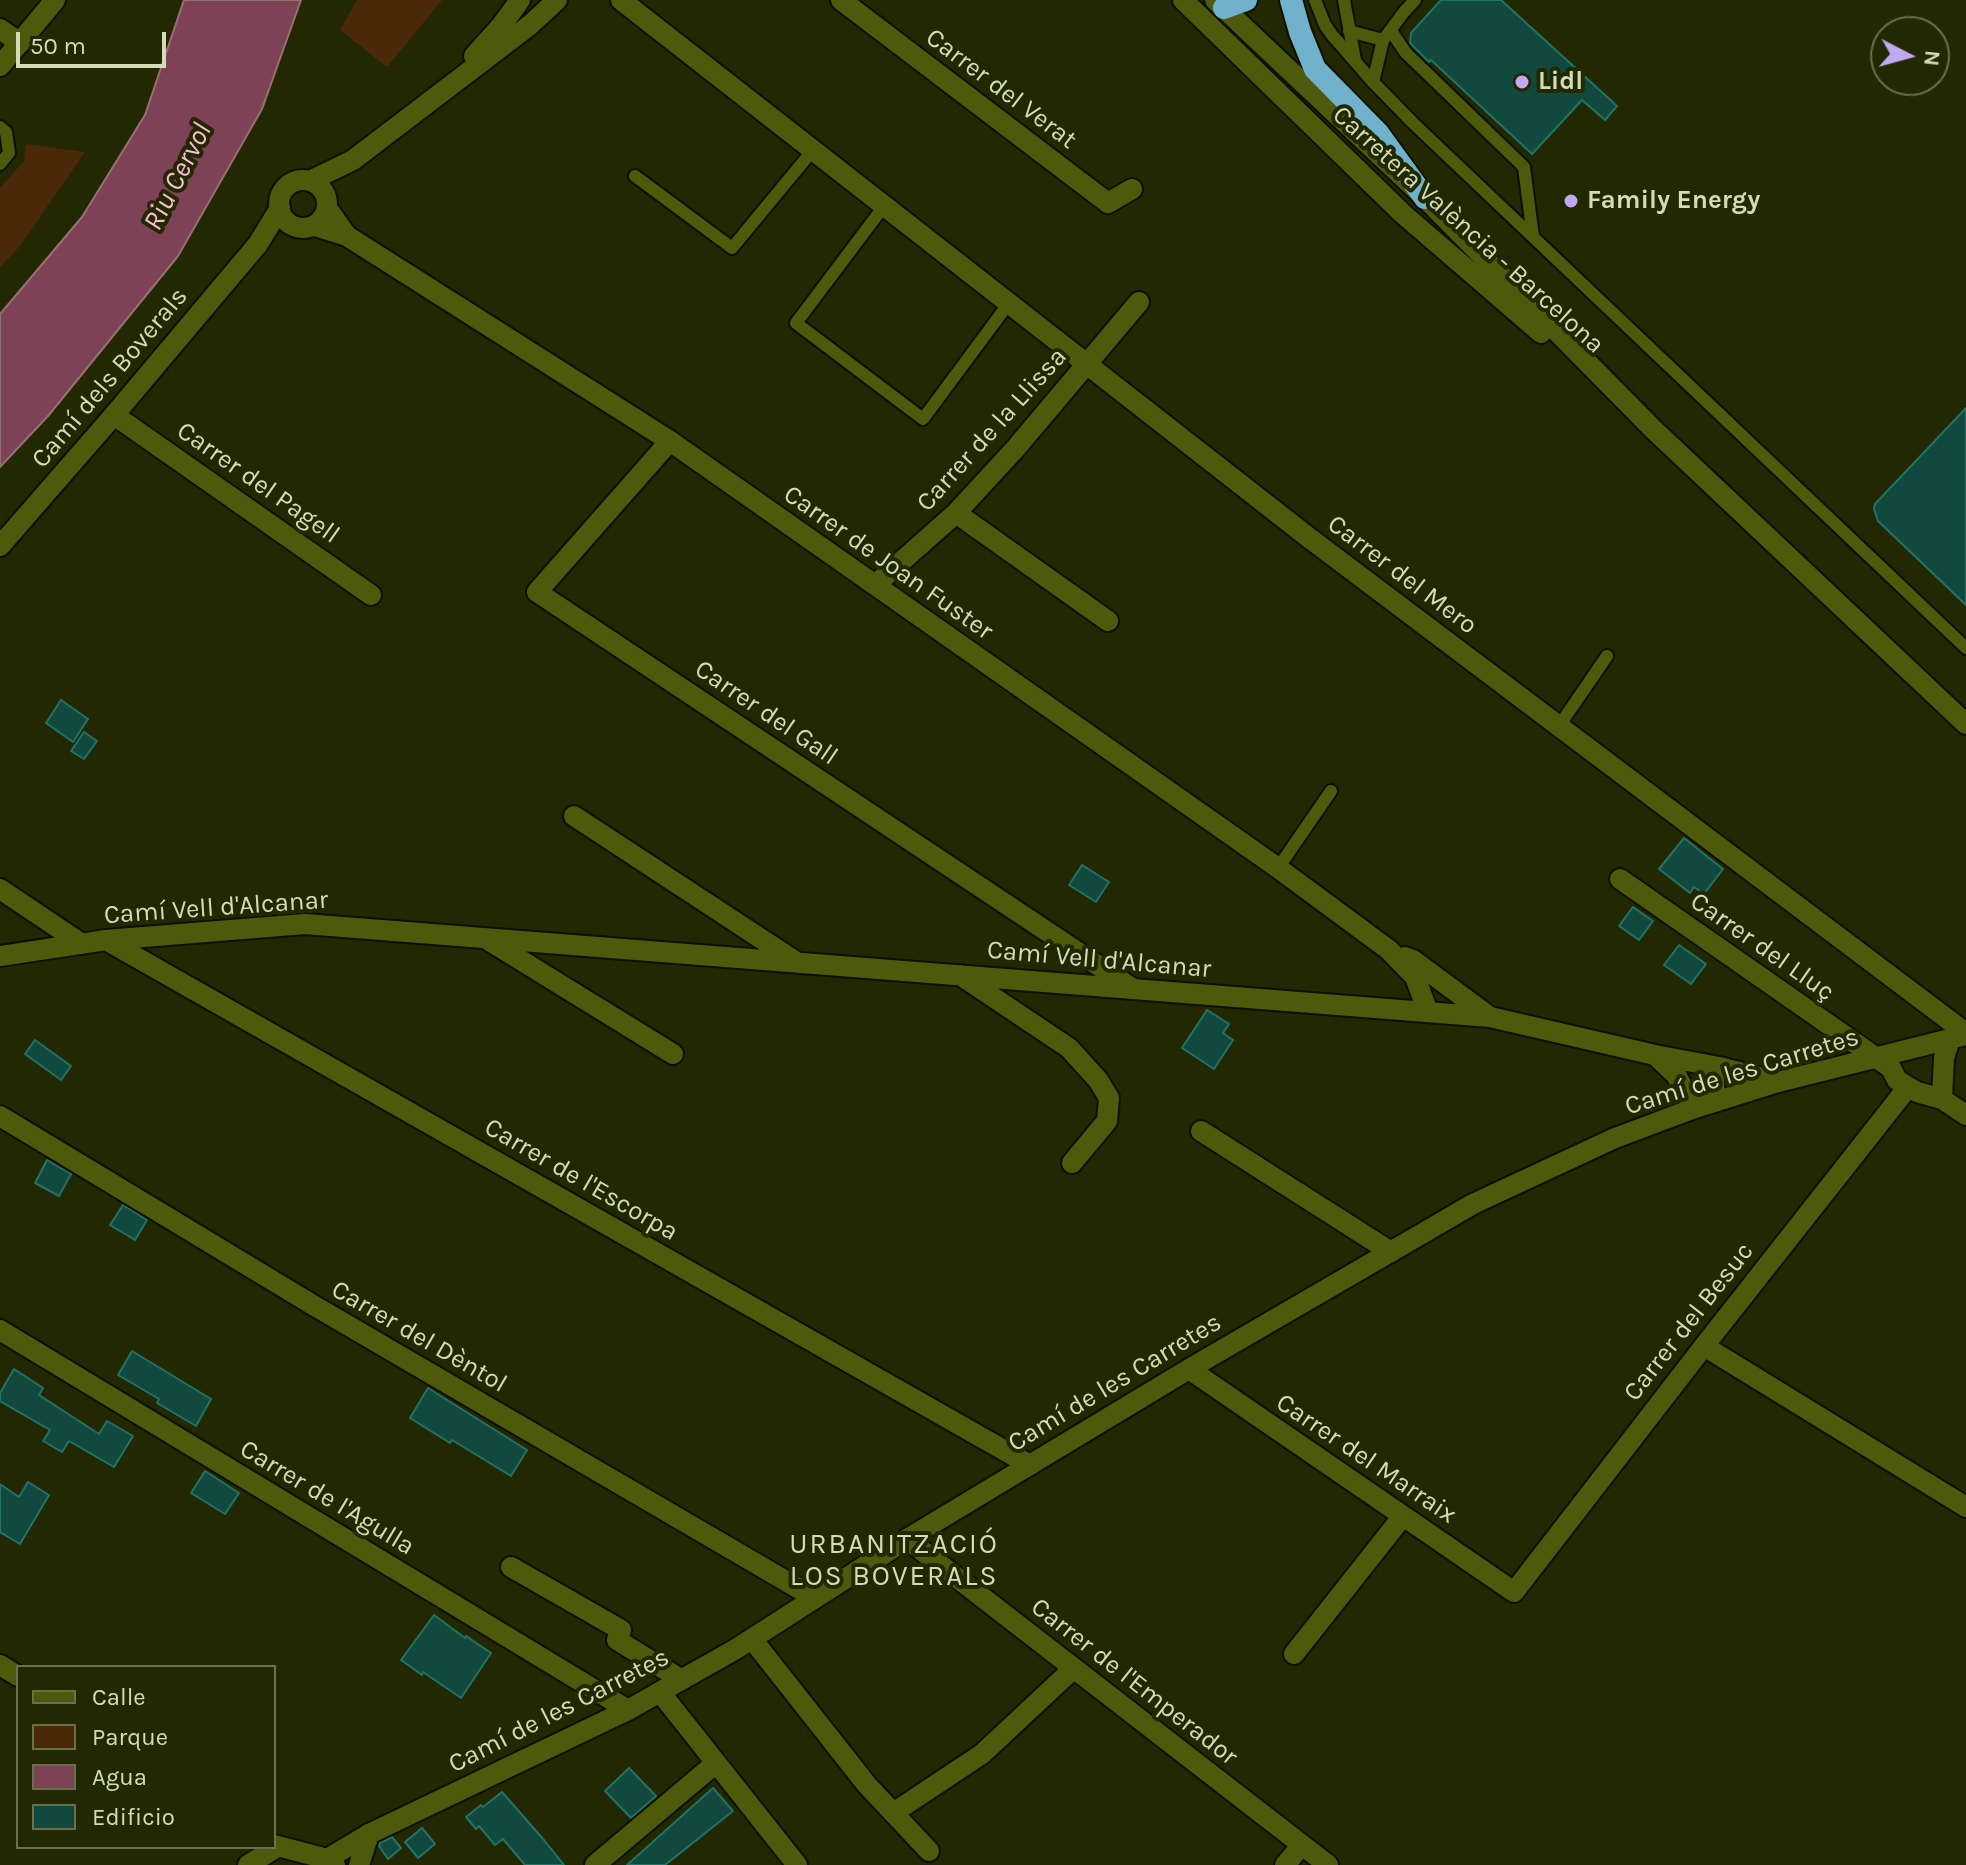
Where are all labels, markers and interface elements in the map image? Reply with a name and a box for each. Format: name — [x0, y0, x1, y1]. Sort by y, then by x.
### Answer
scale bar — [20, 16, 170, 66]
north arrow — [1870, 16, 1950, 96]
street label: Carrer del Verat — [919, 22, 1083, 156]
text: 50 m — [30, 32, 86, 60]
text: N — [1918, 49, 1946, 68]
place label: Lidl — [1538, 66, 1583, 98]
marker: Lidl — [1513, 73, 1531, 91]
street label: Carretera València - Barcelona — [1326, 100, 1610, 360]
water label: Riu Cervol — [137, 118, 219, 236]
place label: Family Energy — [1587, 185, 1760, 217]
marker: Family Energy — [1562, 192, 1580, 210]
street label: Camí dels Boverals — [25, 281, 195, 475]
street label: Carrer de la Llissa — [910, 342, 1074, 518]
street label: Carrer del Pagell — [171, 415, 345, 551]
street label: Carrer de Joan Fuster — [777, 479, 999, 647]
street label: Carrer del Mero — [1321, 509, 1483, 641]
street label: Carrer del Gall — [689, 654, 843, 772]
street label: Camí Vell d'Alcanar — [103, 885, 329, 931]
street label: Carrer del Lluç — [1684, 886, 1840, 1008]
street label: Camí Vell d'Alcanar — [986, 935, 1212, 985]
street label: Camí de les Carretes — [1621, 1022, 1863, 1122]
street label: Carrer de l'Escorpa — [479, 1112, 683, 1248]
street label: Carrer del Besuc — [1617, 1237, 1761, 1407]
street label: Carrer del Dèntol — [326, 1274, 512, 1400]
street label: Camí de les Carretes — [1003, 1307, 1227, 1459]
street label: Carrer del Marraix — [1270, 1387, 1462, 1531]
street label: Carrer de l'Agulla — [234, 1434, 420, 1562]
district label: URBANITZACIÓ LOS BOVERALS — [789, 1528, 999, 1594]
street label: Carrer de l'Emperador — [1024, 1592, 1244, 1772]
street label: Camí de les Carretes — [444, 1642, 674, 1780]
legend — [16, 1665, 276, 1849]
text: Calle — [92, 1683, 146, 1711]
text: Parque — [92, 1723, 168, 1751]
text: Agua — [92, 1763, 147, 1791]
text: Edificio — [92, 1803, 175, 1831]

